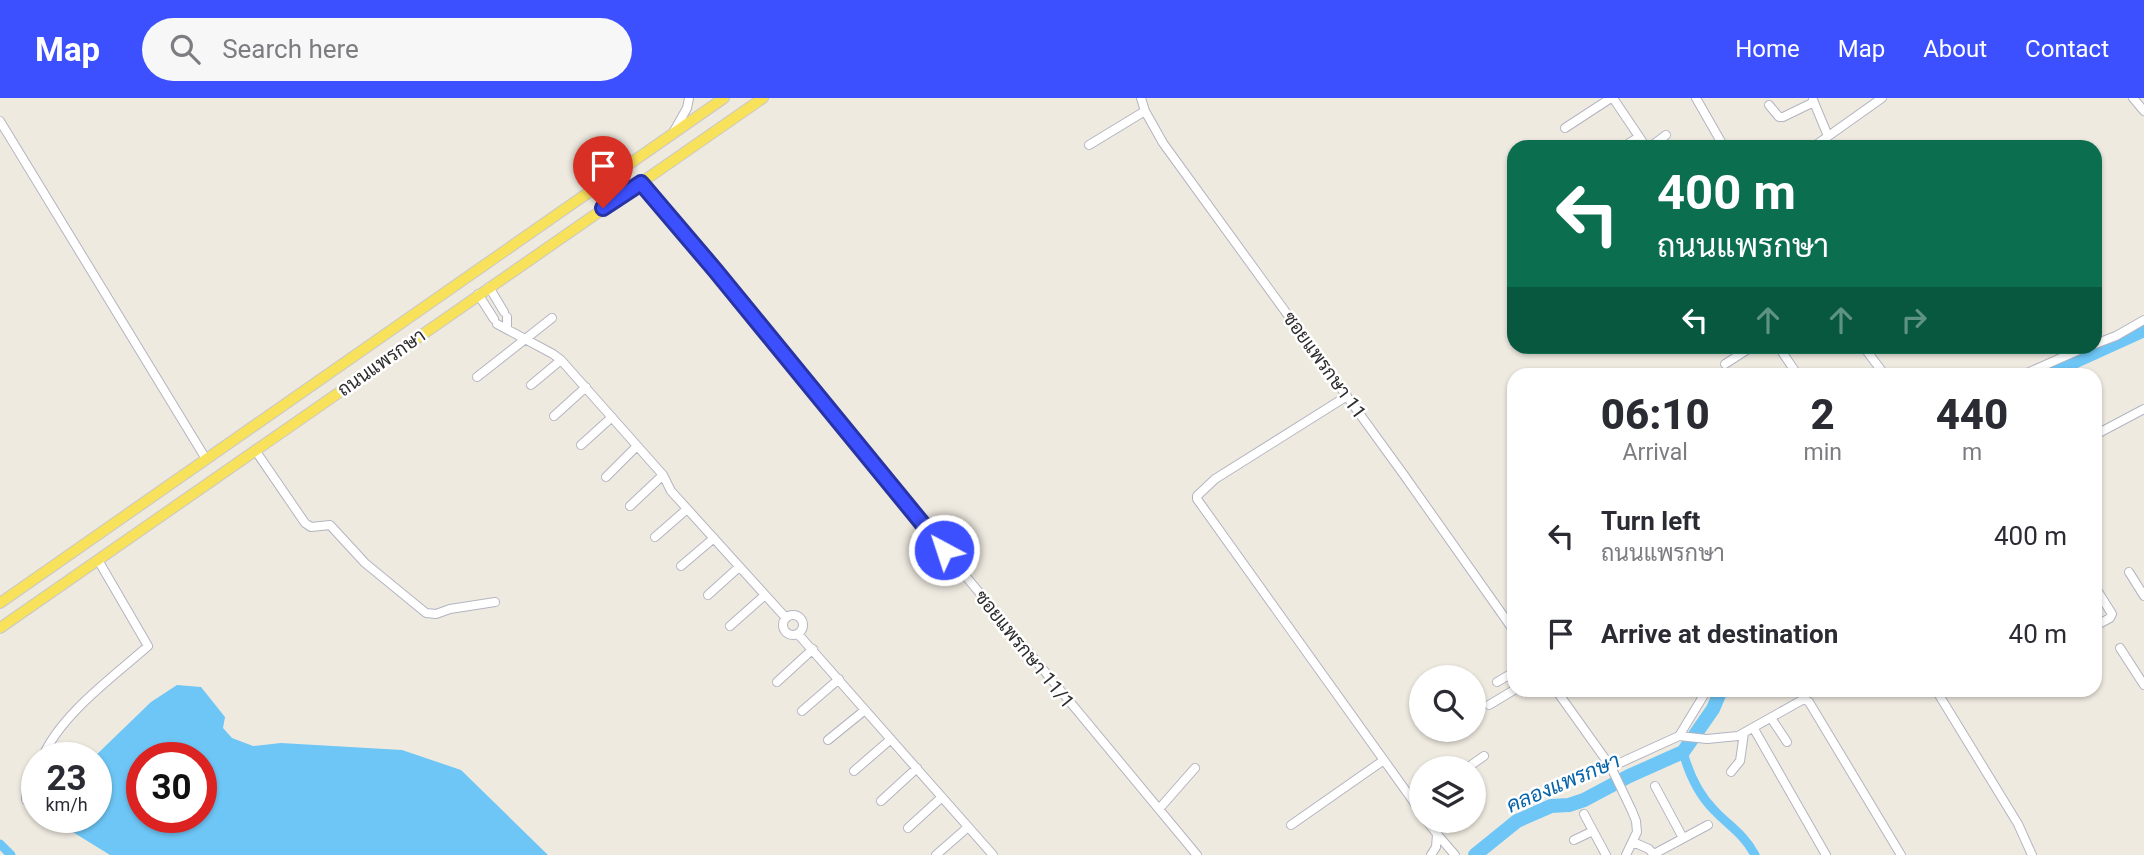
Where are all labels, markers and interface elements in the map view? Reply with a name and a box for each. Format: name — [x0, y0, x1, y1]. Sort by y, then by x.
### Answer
search box — [142, 18, 632, 81]
text: Map — [35, 30, 100, 69]
icon: search — [166, 30, 204, 68]
text: Search here — [222, 34, 359, 64]
text: Home — [1735, 35, 1800, 63]
text: Map — [1838, 35, 1885, 63]
text: About — [1923, 35, 1987, 63]
text: Contact — [2025, 35, 2109, 63]
pin — [573, 136, 633, 208]
icon: arrive — [584, 147, 622, 185]
text: 400 m — [1657, 164, 1796, 221]
icon: left — [1542, 168, 1633, 259]
text: ถนนแพรกษา — [1657, 227, 1829, 265]
icon: left — [1676, 301, 1714, 339]
icon: ahead — [1749, 301, 1787, 339]
icon: ahead — [1822, 301, 1860, 339]
icon: right — [1895, 301, 1933, 339]
street label: ซอยแพรกษา 11 — [1278, 307, 1371, 423]
street label: ถนนแพรกษา — [333, 324, 430, 401]
text: 06:10 — [1601, 390, 1710, 439]
text: 2 — [1811, 390, 1835, 439]
text: 440 — [1936, 390, 2008, 439]
text: Arrival — [1623, 439, 1688, 466]
text: min — [1803, 439, 1842, 466]
text: m — [1962, 439, 1982, 466]
text: Turn left — [1601, 506, 1700, 536]
position arrow — [907, 513, 981, 587]
icon: left — [1542, 517, 1580, 555]
text: 400 m — [1994, 521, 2067, 551]
text: ถนนแพรกษา — [1601, 540, 1725, 567]
street label: ซอยแพรกษา 11/1 — [970, 586, 1079, 713]
icon: arrive — [1542, 615, 1580, 653]
text: Arrive at destination — [1601, 619, 1838, 649]
text: 40 m — [2009, 619, 2067, 649]
map controls — [1409, 665, 1486, 833]
button: search — [1409, 665, 1486, 742]
speed limit sign: 30 — [126, 742, 217, 833]
water label: คลองแพรกษา — [1503, 748, 1623, 818]
button: layers — [1409, 756, 1486, 833]
text: 23 — [46, 758, 87, 799]
text: km/h — [45, 794, 88, 815]

